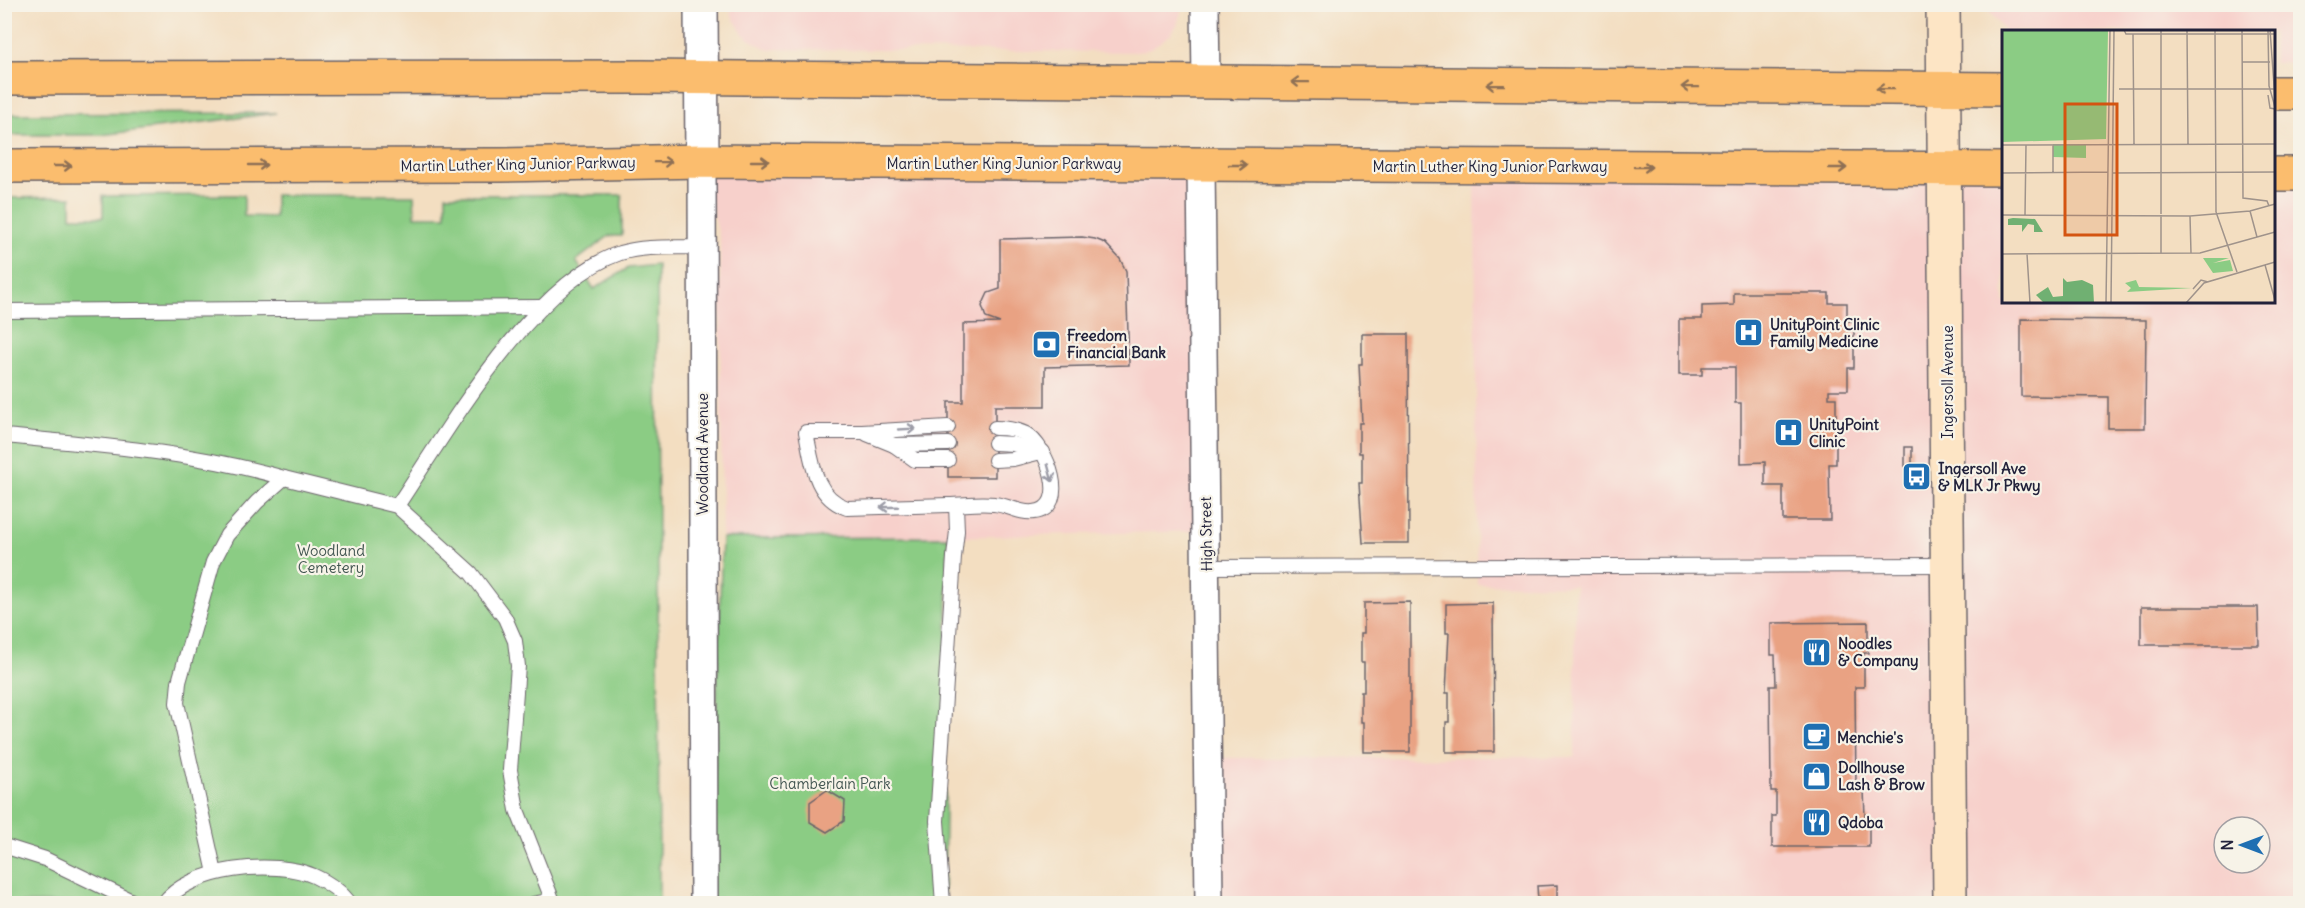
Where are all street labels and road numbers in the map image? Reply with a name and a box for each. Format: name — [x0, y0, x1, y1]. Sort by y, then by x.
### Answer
street label: Martin Luther King Junior Parkway — [400, 152, 636, 176]
street label: Martin Luther King Junior Parkway — [886, 154, 1122, 173]
street label: Martin Luther King Junior Parkway — [1372, 157, 1608, 176]
street label: Ingersoll Avenue — [1938, 325, 1957, 439]
street label: Woodland Avenue — [693, 393, 712, 515]
street label: High Street — [1196, 496, 1216, 572]

